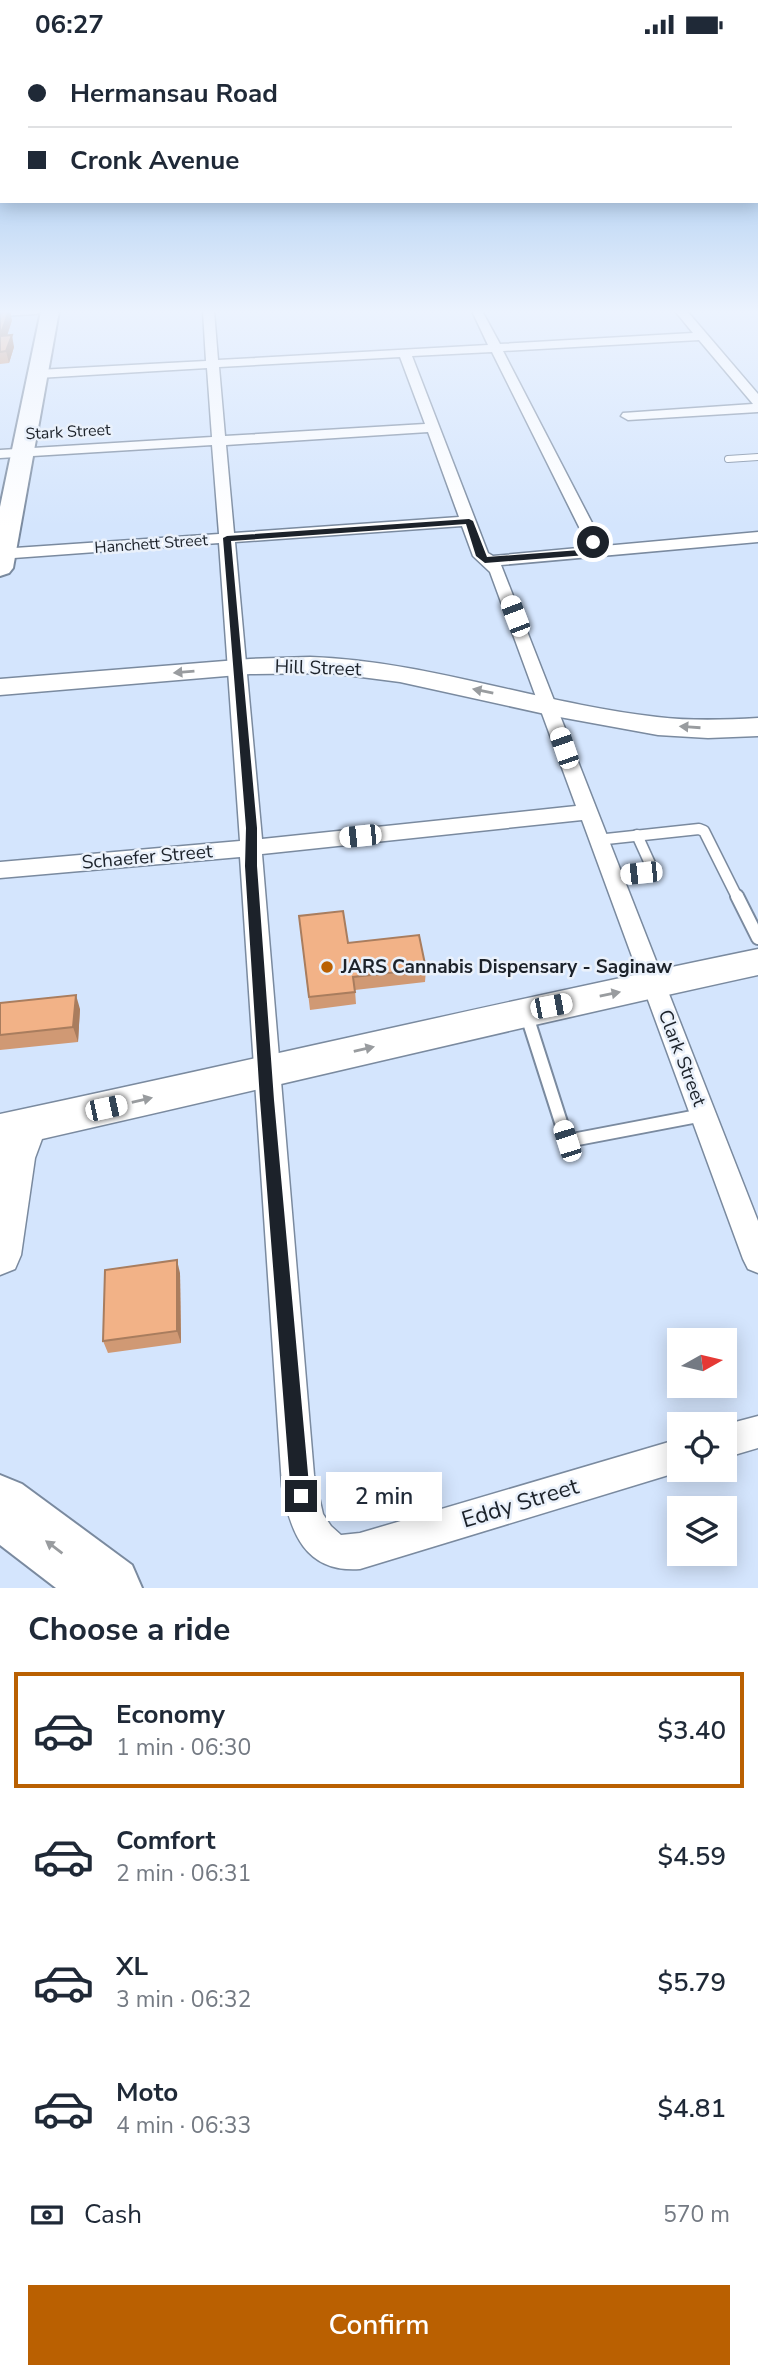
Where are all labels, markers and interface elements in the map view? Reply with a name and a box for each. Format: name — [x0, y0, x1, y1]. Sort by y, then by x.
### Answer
text: 06:27 — [35, 7, 104, 42]
text: Hermansau Road — [70, 76, 278, 111]
text: Cronk Avenue — [70, 143, 239, 178]
street label: Stark Street — [25, 419, 112, 445]
route start — [577, 526, 609, 558]
street label: Hanchett Street — [94, 529, 209, 559]
car — [498, 593, 533, 639]
street label: Hill Street — [274, 653, 362, 683]
one-way arrow — [173, 667, 195, 678]
one-way arrow — [472, 685, 494, 696]
one-way arrow — [679, 721, 701, 732]
car — [548, 725, 581, 771]
car — [339, 823, 382, 849]
street label: Schaefer Street — [81, 838, 214, 876]
car — [620, 860, 663, 886]
place label: JARS Cannabis Dispensary - Saginaw — [340, 954, 673, 980]
marker: JARS Cannabis Dispensary - Saginaw — [319, 959, 335, 975]
one-way arrow — [599, 988, 621, 999]
car — [529, 992, 574, 1020]
street label: Clark Street — [652, 1006, 712, 1110]
one-way arrow — [353, 1043, 375, 1054]
car — [84, 1093, 129, 1123]
one-way arrow — [131, 1094, 153, 1105]
car — [551, 1118, 584, 1164]
north arrow — [667, 1328, 737, 1398]
map controls — [667, 1328, 737, 1566]
button: locate — [667, 1412, 737, 1482]
street label: Eddy Street — [458, 1470, 583, 1535]
callout: 2 min — [326, 1471, 441, 1521]
route end — [285, 1480, 317, 1512]
text: 2 min — [355, 1481, 413, 1512]
button: layers — [667, 1496, 737, 1566]
one-way arrow — [45, 1540, 64, 1554]
text: Choose a ride — [28, 1608, 230, 1651]
text: Economy — [116, 1697, 225, 1732]
icon: car — [32, 1699, 95, 1762]
text: $3.40 — [657, 1713, 726, 1748]
text: 1 min · 06:30 — [116, 1732, 251, 1763]
text: Comfort — [116, 1823, 216, 1858]
icon: car — [32, 1825, 95, 1888]
text: $4.59 — [657, 1839, 726, 1874]
text: 2 min · 06:31 — [116, 1858, 251, 1889]
text: XL — [116, 1949, 148, 1984]
icon: car — [32, 1951, 95, 2014]
text: $5.79 — [657, 1965, 726, 2000]
text: 3 min · 06:32 — [116, 1984, 251, 2015]
text: Moto — [116, 2075, 178, 2110]
icon: car — [32, 2077, 95, 2140]
text: $4.81 — [657, 2091, 726, 2126]
text: 4 min · 06:33 — [116, 2110, 251, 2141]
icon: cash — [28, 2196, 66, 2234]
text: Cash — [84, 2197, 142, 2232]
text: 570 m — [663, 2199, 730, 2230]
button: Confirm — [28, 2285, 730, 2365]

